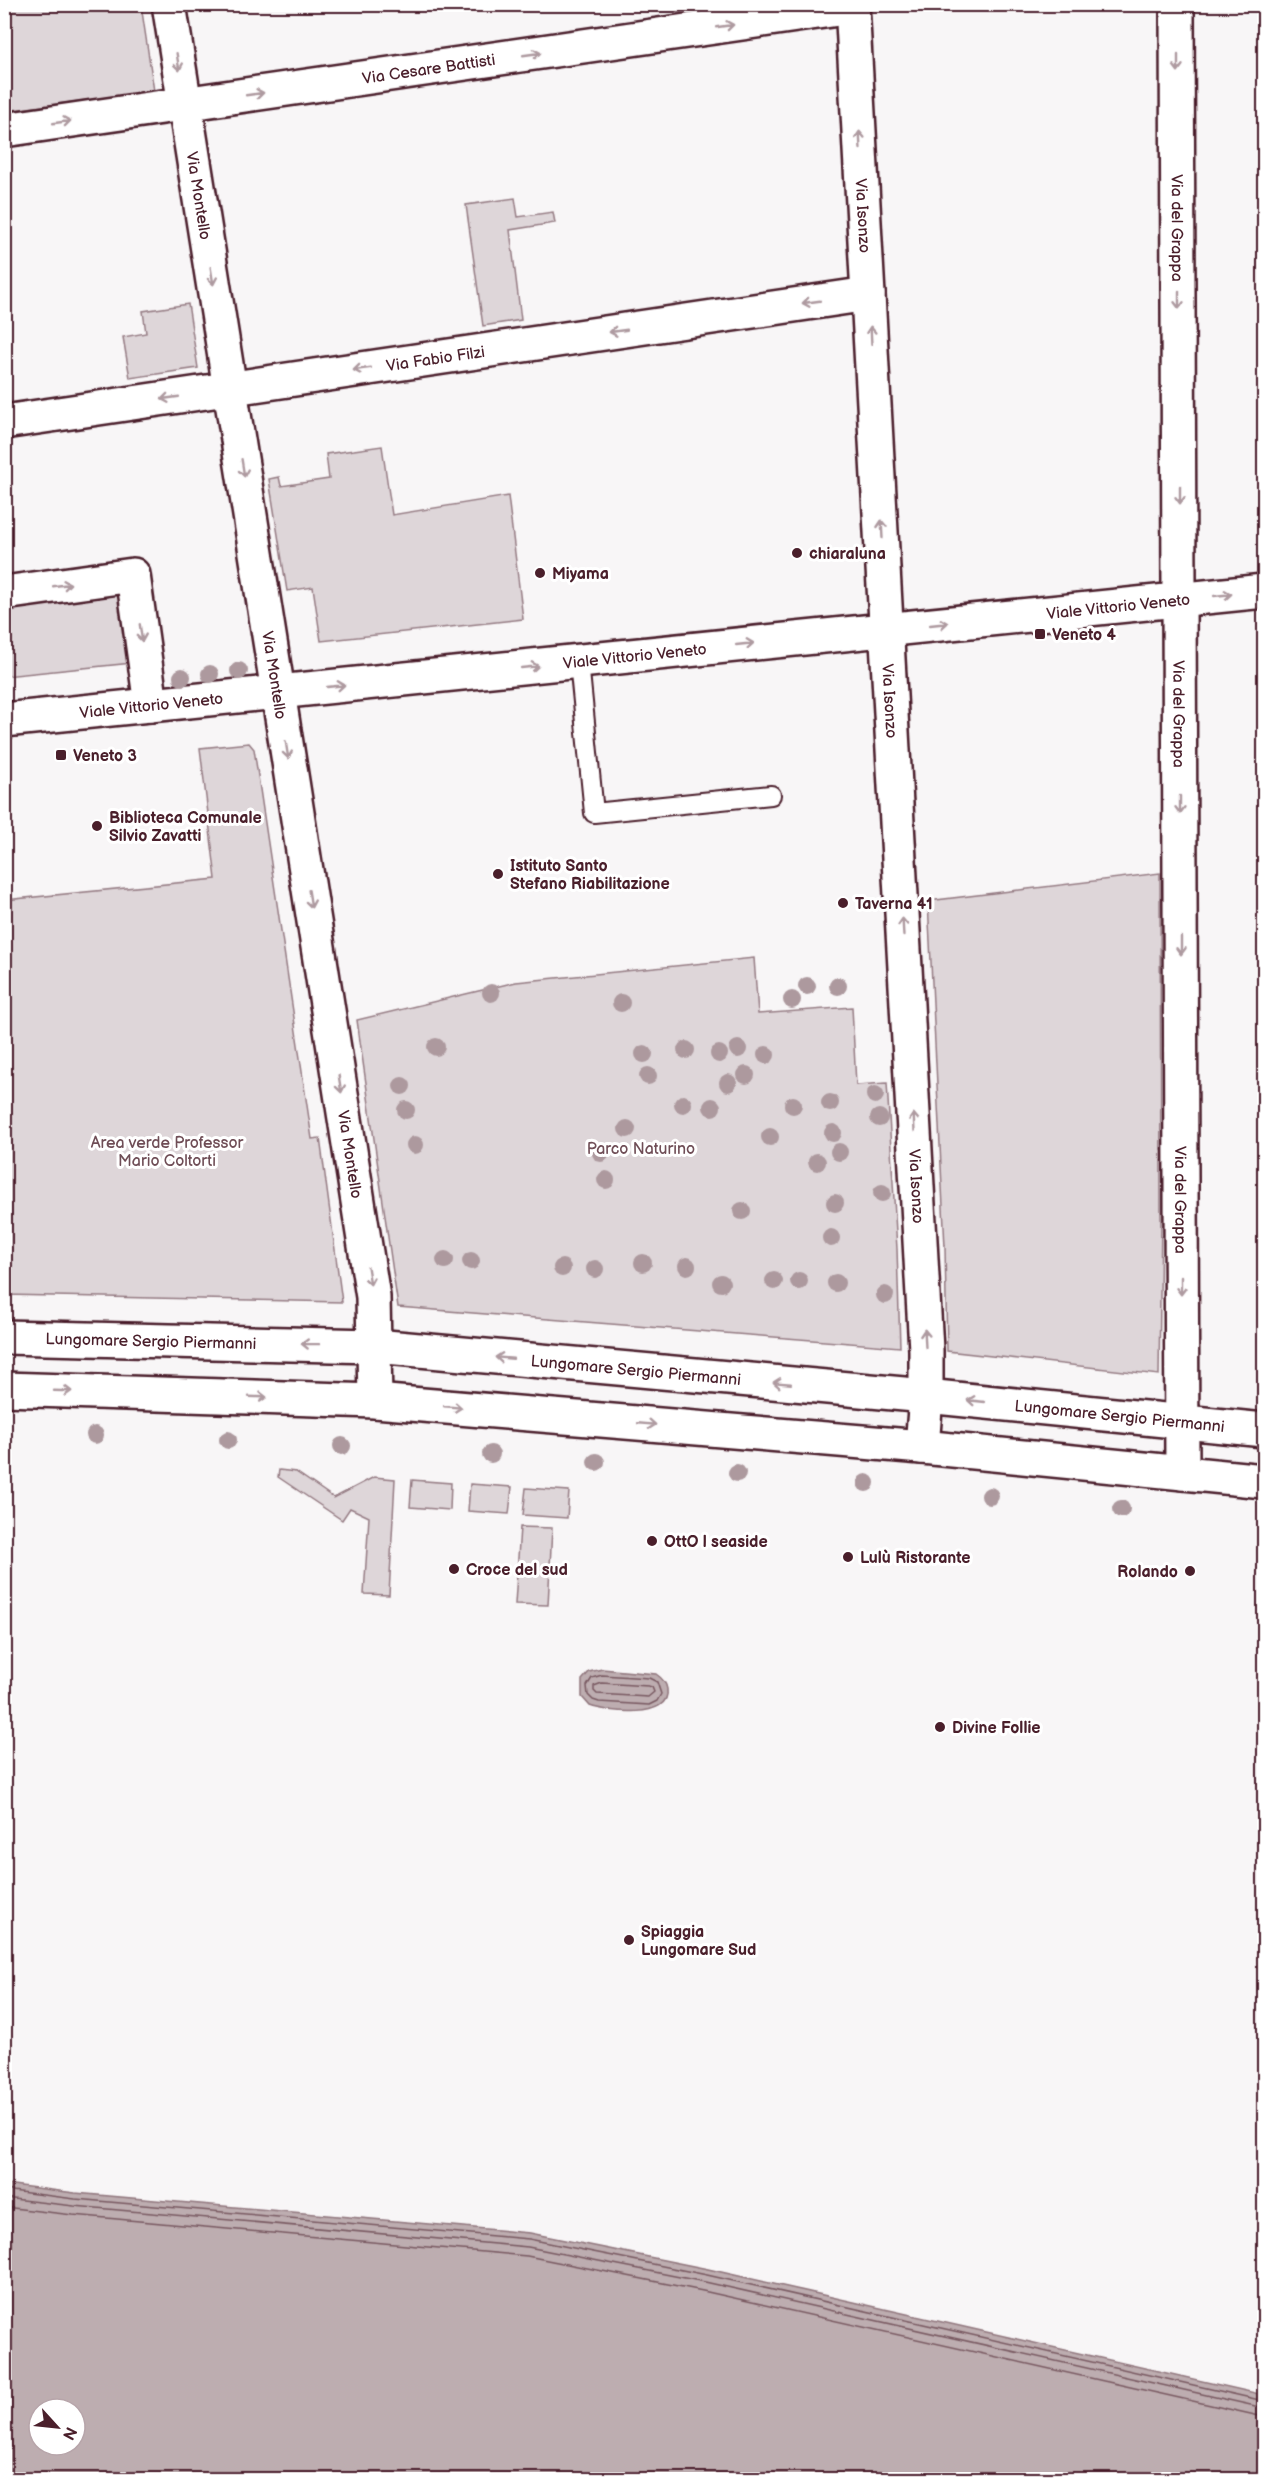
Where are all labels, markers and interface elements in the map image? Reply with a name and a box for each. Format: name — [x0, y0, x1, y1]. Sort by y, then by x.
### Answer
one-way arrow — [714, 20, 734, 31]
one-way arrow — [521, 48, 541, 59]
street label: Via Cesare Battisti — [361, 51, 497, 89]
one-way arrow — [173, 52, 184, 72]
one-way arrow — [1172, 52, 1184, 72]
one-way arrow — [245, 88, 265, 99]
one-way arrow — [52, 116, 72, 127]
one-way arrow — [854, 130, 865, 150]
street label: Via Montello — [182, 150, 214, 241]
street label: Via del Grappa — [1167, 174, 1186, 282]
street label: Via Isonzo — [851, 178, 874, 254]
one-way arrow — [207, 265, 218, 285]
one-way arrow — [1173, 289, 1185, 309]
one-way arrow — [801, 296, 821, 307]
one-way arrow — [608, 325, 628, 336]
one-way arrow — [865, 325, 876, 345]
street label: Via Fabio Filzi — [385, 343, 486, 376]
one-way arrow — [353, 363, 373, 374]
one-way arrow — [160, 392, 180, 403]
one-way arrow — [237, 458, 248, 478]
one-way arrow — [1174, 484, 1186, 504]
one-way arrow — [876, 520, 887, 540]
place label: chiaraluna — [809, 545, 886, 564]
marker: chiaraluna — [790, 546, 804, 560]
place label: Miyama — [552, 565, 609, 584]
marker: Miyama — [533, 566, 547, 580]
one-way arrow — [52, 579, 72, 590]
one-way arrow — [1212, 589, 1232, 600]
street label: Viale Vittorio Veneto — [1046, 591, 1191, 624]
one-way arrow — [928, 618, 948, 629]
one-way arrow — [136, 623, 147, 643]
place label: Veneto 4 — [1052, 626, 1116, 645]
marker: Veneto 4 — [1033, 627, 1047, 641]
street label: Via Montello — [257, 630, 290, 721]
one-way arrow — [734, 638, 754, 649]
street label: Viale Vittorio Veneto — [562, 640, 708, 674]
street label: Via del Grappa — [1168, 660, 1188, 768]
one-way arrow — [519, 661, 539, 672]
street label: Via Isonzo — [877, 663, 900, 739]
one-way arrow — [325, 680, 345, 691]
street label: Viale Vittorio Veneto — [79, 690, 224, 723]
one-way arrow — [282, 740, 293, 759]
place label: Veneto 3 — [73, 747, 137, 766]
marker: Veneto 3 — [54, 748, 68, 762]
one-way arrow — [1174, 794, 1186, 814]
place label: Biblioteca Comunale Silvio Zavatti — [109, 809, 262, 846]
marker: Biblioteca Comunale Silvio Zavatti — [90, 819, 104, 833]
place label: Istituto Santo Stefano Riabilitazione — [510, 857, 670, 894]
marker: Istituto Santo Stefano Riabilitazione — [491, 867, 505, 881]
one-way arrow — [305, 888, 316, 908]
place label: Taverna 41 — [855, 895, 933, 914]
marker: Taverna 41 — [836, 896, 850, 910]
one-way arrow — [898, 918, 909, 938]
one-way arrow — [1175, 935, 1187, 955]
one-way arrow — [334, 1073, 345, 1093]
street label: Via Montello — [333, 1109, 365, 1200]
one-way arrow — [908, 1112, 919, 1132]
park label: Area verde Professor Mario Coltorti — [91, 1134, 244, 1171]
park label: Parco Naturino — [587, 1140, 695, 1159]
street label: Via del Grappa — [1170, 1146, 1189, 1254]
street label: Via Isonzo — [904, 1149, 927, 1224]
one-way arrow — [364, 1266, 375, 1286]
one-way arrow — [1175, 1275, 1187, 1295]
one-way arrow — [919, 1328, 930, 1348]
street label: Lungomare Sergio Piermanni — [45, 1330, 257, 1354]
one-way arrow — [301, 1339, 321, 1350]
one-way arrow — [495, 1352, 515, 1363]
street label: Lungomare Sergio Piermanni — [530, 1352, 742, 1390]
one-way arrow — [773, 1377, 793, 1388]
one-way arrow — [52, 1385, 72, 1396]
one-way arrow — [247, 1391, 267, 1403]
one-way arrow — [967, 1395, 987, 1406]
street label: Lungomare Sergio Piermanni — [1014, 1397, 1225, 1437]
one-way arrow — [442, 1402, 462, 1413]
one-way arrow — [636, 1419, 656, 1430]
place label: OttO | seaside — [664, 1533, 768, 1552]
marker: OttO | seaside — [645, 1534, 659, 1548]
place label: Lulù Ristorante — [860, 1549, 971, 1568]
marker: Lulù Ristorante — [841, 1550, 855, 1564]
place label: Croce del sud — [466, 1561, 568, 1580]
marker: Croce del sud — [447, 1562, 461, 1576]
place label: Rolando — [1117, 1563, 1178, 1582]
marker: Rolando — [1183, 1564, 1197, 1578]
place label: Divine Follie — [952, 1719, 1041, 1738]
marker: Divine Follie — [933, 1720, 947, 1734]
place label: Spiaggia Lungomare Sud — [641, 1923, 756, 1960]
marker: Spiaggia Lungomare Sud — [622, 1933, 636, 1947]
north arrow — [27, 2397, 87, 2457]
text: N — [58, 2423, 80, 2443]

